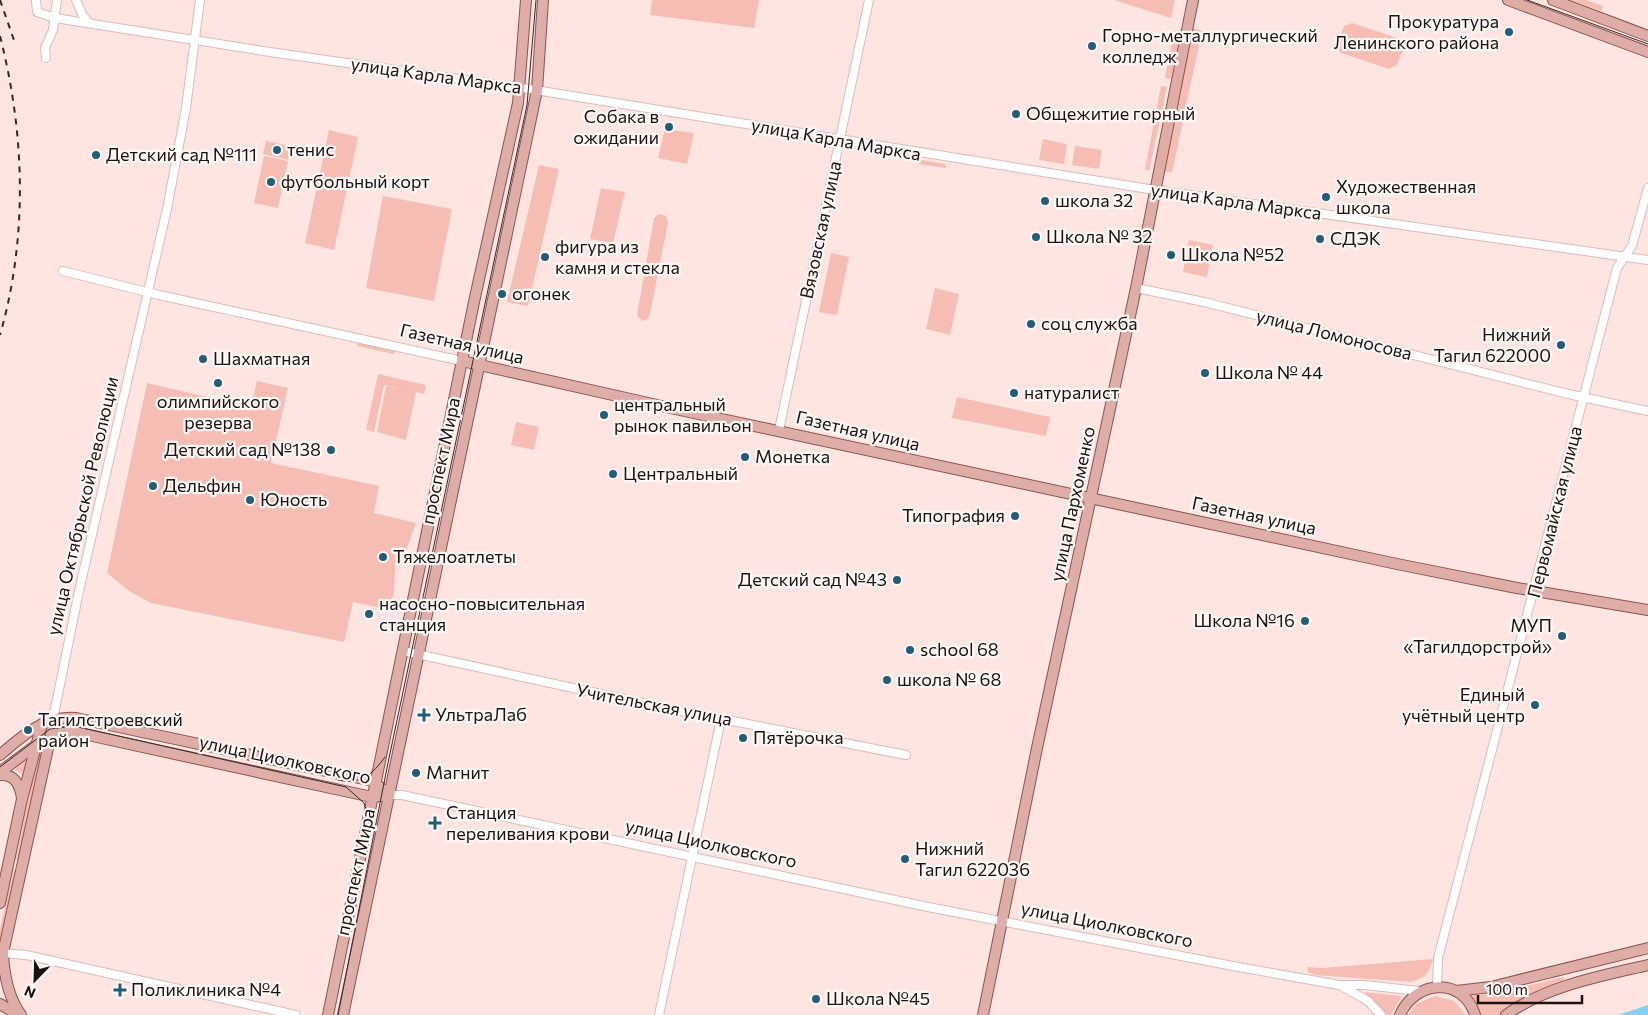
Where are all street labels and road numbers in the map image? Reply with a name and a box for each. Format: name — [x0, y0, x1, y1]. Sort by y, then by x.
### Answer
street label: улица Карла Маркса — [349, 52, 523, 98]
street label: улица Карла Маркса — [749, 113, 923, 165]
street label: Вязовская улица — [795, 159, 845, 301]
street label: улица Карла Маркса — [1149, 178, 1323, 224]
street label: улица Ломоносова — [1254, 304, 1415, 364]
street label: Газетная улица — [398, 318, 526, 368]
street label: улица Октябрьской Революции — [41, 374, 123, 637]
street label: проспект Мира — [416, 395, 464, 526]
street label: Газетная улица — [794, 405, 922, 455]
street label: улица Пархоменко — [1045, 424, 1099, 583]
street label: Первомайская улица — [1522, 424, 1586, 600]
street label: Газетная улица — [1190, 491, 1318, 539]
street label: Учительская улица — [574, 678, 734, 730]
street label: улица Циолковского — [197, 730, 373, 788]
street label: проспект Мира — [331, 806, 379, 937]
street label: улица Циолковского — [623, 814, 799, 872]
street label: улица Циолковского — [1019, 897, 1195, 951]

